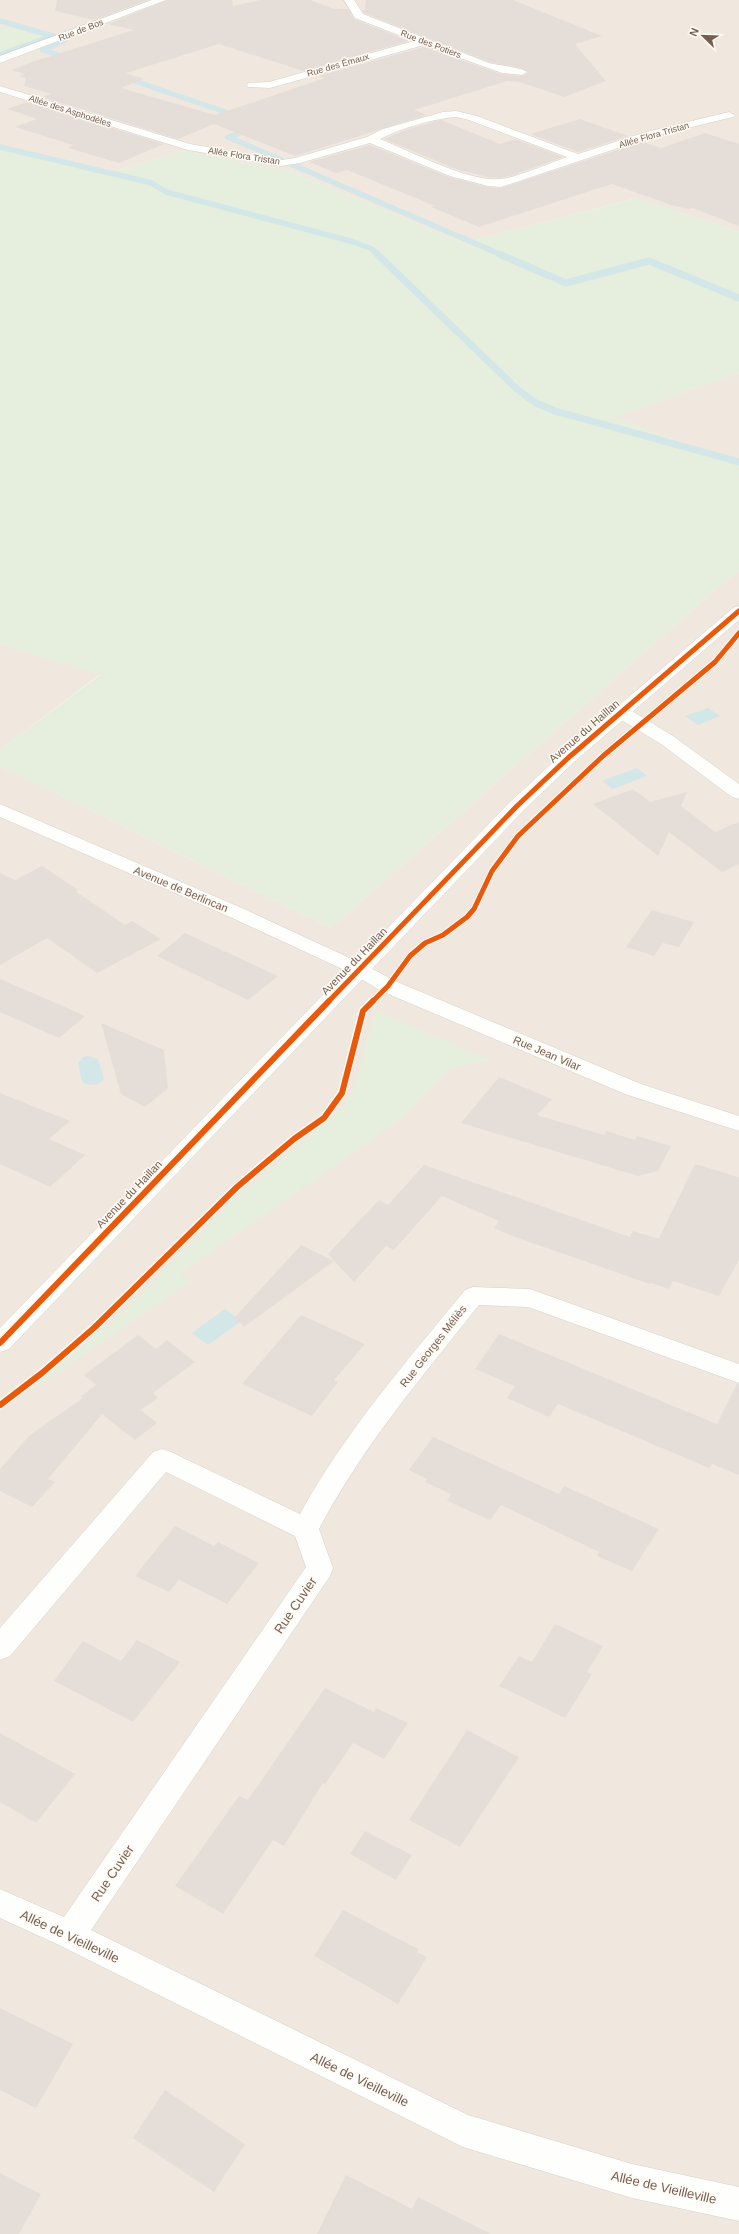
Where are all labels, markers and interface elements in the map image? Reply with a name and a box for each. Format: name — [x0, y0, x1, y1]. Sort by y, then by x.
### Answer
north arrow — [683, 16, 723, 56]
street label: Rue de Bos — [57, 17, 105, 43]
text: N — [687, 26, 701, 38]
street label: Rue des Potiers — [399, 28, 463, 60]
street label: Rue des Émaux — [306, 51, 371, 79]
street label: Allée des Asphodèles — [28, 93, 113, 129]
street label: Allée Flora Tristan — [618, 120, 690, 150]
street label: Allée Flora Tristan — [207, 145, 281, 167]
street label: Avenue du Haillan — [546, 697, 622, 765]
street label: Avenue de Berlincan — [132, 864, 230, 914]
street label: Avenue du Haillan — [319, 925, 389, 997]
street label: Rue Jean Vilar — [512, 1033, 583, 1073]
street label: Avenue du Haillan — [94, 1158, 164, 1230]
street label: Rue Georges Méliès — [397, 1302, 469, 1389]
street label: Rue Cuvier — [271, 1574, 320, 1636]
street label: Rue Cuvier — [88, 1842, 137, 1904]
street label: Allée de Vieilleville — [18, 1907, 122, 1966]
street label: Allée de Vieilleville — [308, 2049, 411, 2110]
street label: Allée de Vieilleville — [610, 2168, 718, 2207]

